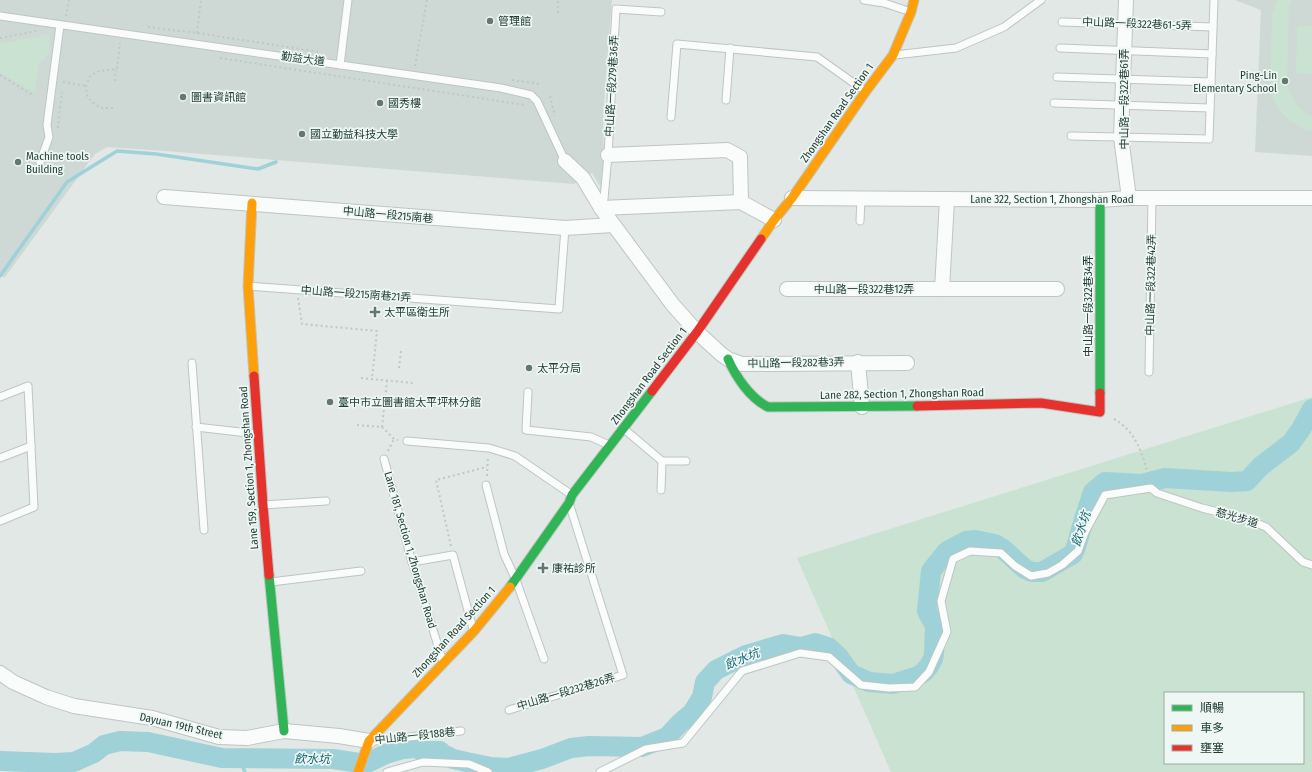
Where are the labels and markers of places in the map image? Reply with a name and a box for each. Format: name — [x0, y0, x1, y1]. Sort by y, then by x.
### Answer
place label: 管理館 — [498, 15, 531, 28]
marker: 管理館 — [485, 16, 495, 26]
place label: Ping-Lin Elementary School — [1193, 69, 1277, 95]
marker: Ping-Lin Elementary School — [1280, 76, 1290, 86]
place label: 圖書資訊館 — [191, 91, 246, 104]
marker: 圖書資訊館 — [178, 92, 188, 102]
place label: 國秀樓 — [388, 97, 421, 110]
marker: 國秀樓 — [375, 98, 385, 108]
place label: 國立勤益科技大學 — [310, 128, 398, 141]
marker: 國立勤益科技大學 — [297, 129, 307, 139]
place label: Machine tools Building — [26, 150, 89, 176]
marker: Machine tools Building — [13, 157, 23, 167]
marker: 太平區衛生所 — [369, 306, 381, 318]
place label: 太平區衛生所 — [384, 306, 450, 319]
place label: 太平分局 — [537, 362, 581, 375]
marker: 太平分局 — [524, 363, 534, 373]
place label: 臺中市立圖書館太平坪林分館 — [338, 396, 481, 409]
marker: 臺中市立圖書館太平坪林分館 — [325, 397, 335, 407]
marker: 康祐診所 — [537, 562, 549, 574]
place label: 康祐診所 — [552, 562, 596, 575]

